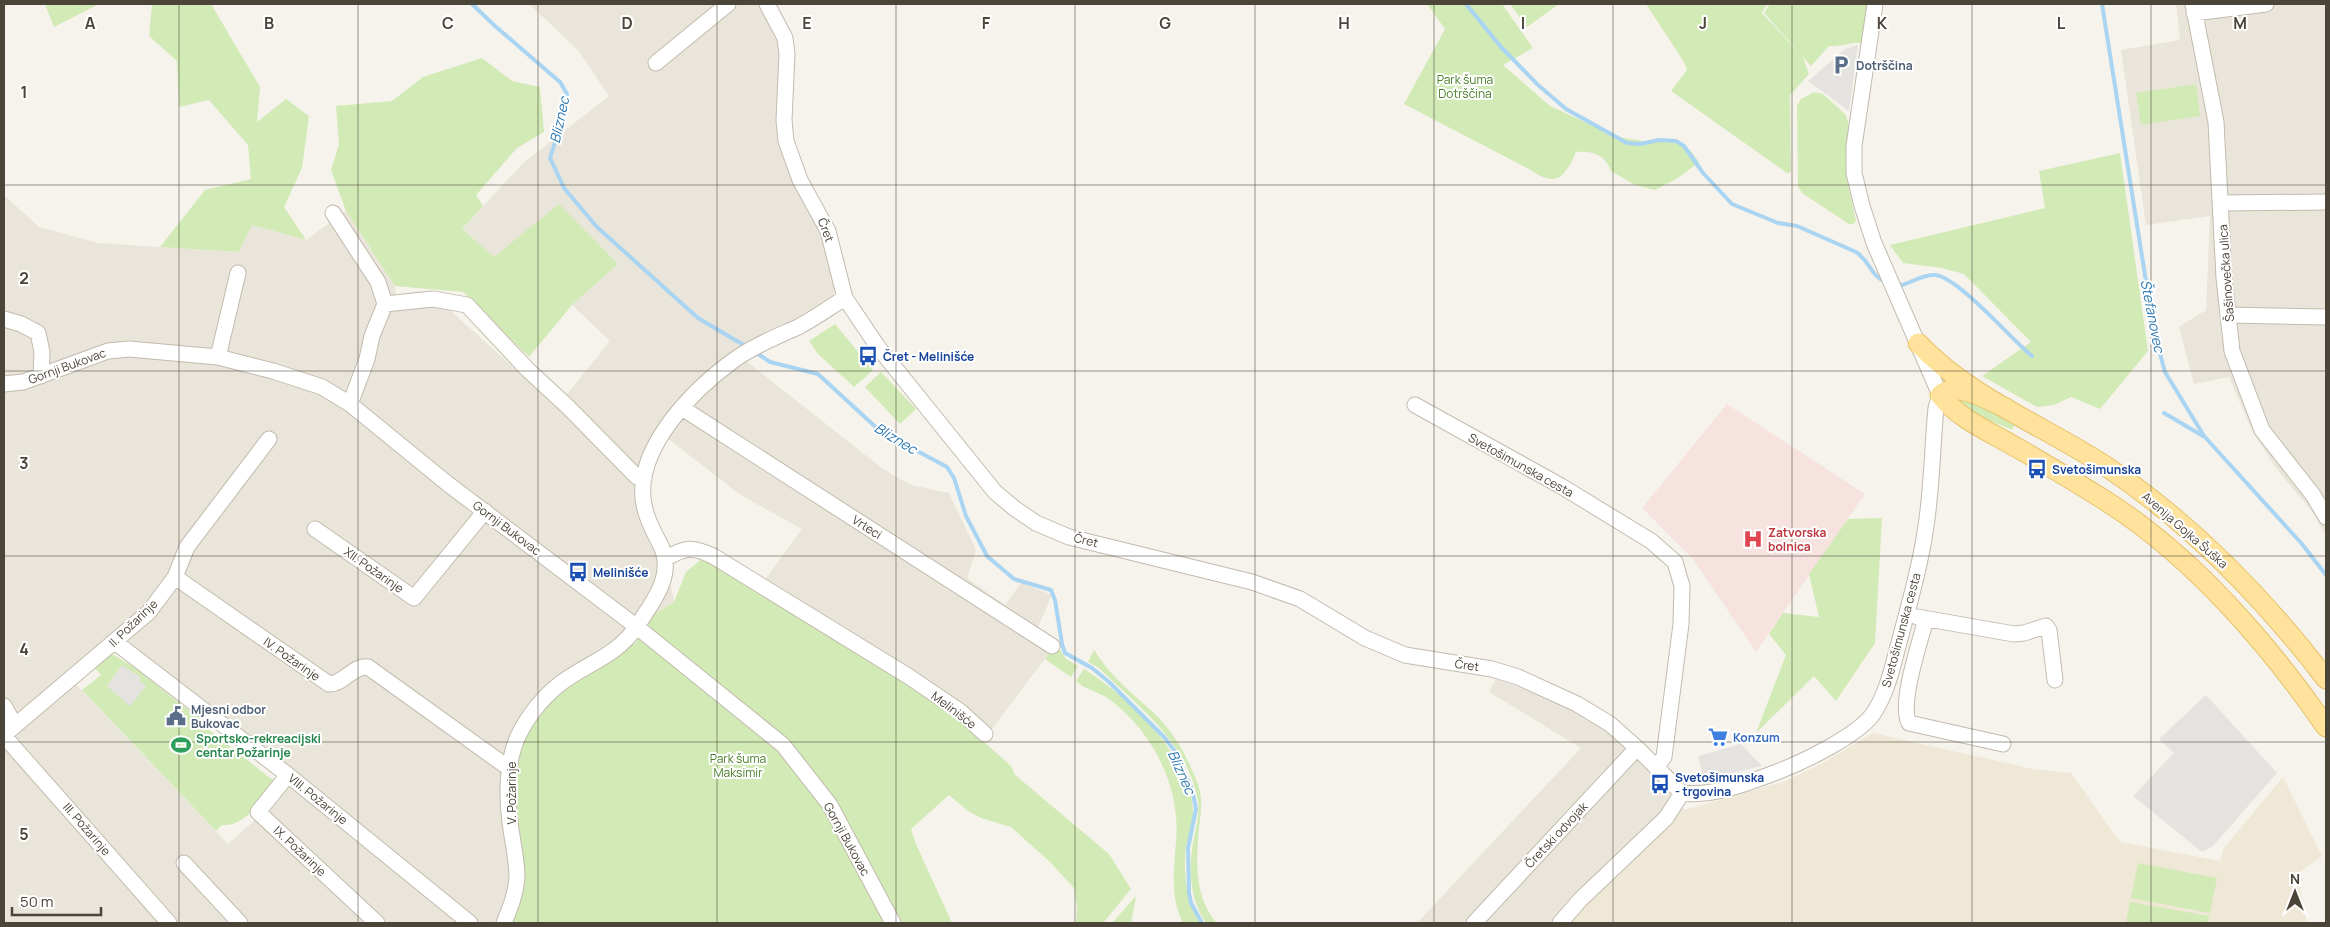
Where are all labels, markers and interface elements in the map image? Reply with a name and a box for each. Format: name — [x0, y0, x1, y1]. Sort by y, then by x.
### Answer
text: A — [85, 12, 96, 34]
text: B — [264, 12, 274, 34]
text: C — [442, 12, 454, 34]
text: D — [621, 12, 633, 34]
text: E — [802, 12, 812, 34]
text: F — [982, 12, 991, 34]
text: G — [1159, 12, 1171, 34]
text: H — [1338, 12, 1350, 34]
text: I — [1521, 12, 1525, 34]
text: J — [1699, 12, 1707, 34]
text: K — [1877, 12, 1888, 34]
text: L — [2057, 12, 2066, 34]
text: M — [2233, 12, 2247, 34]
parking icon: Dotrščina — [1830, 54, 1852, 76]
place label: Dotrščina — [1856, 57, 1913, 74]
park label: Park šuma Dotrščina — [1437, 71, 1493, 102]
text: 1 — [20, 81, 28, 103]
water label: Bliznec — [545, 94, 573, 145]
street label: Čret — [814, 215, 838, 245]
street label: Šašinovečka ulica — [2214, 224, 2238, 322]
text: 2 — [19, 267, 29, 289]
water label: Štefanovec — [2137, 278, 2170, 355]
street label: Gornji Bukovac — [26, 344, 109, 388]
bus stop icon: Čret - Melinišće — [857, 345, 879, 367]
place label: Čret - Melinišće — [883, 348, 974, 365]
water label: Bliznec — [871, 418, 922, 459]
street label: Svetošimunska cesta — [1465, 429, 1577, 501]
text: 3 — [19, 452, 29, 474]
bus stop icon: Svetošimunska — [2026, 458, 2048, 480]
place label: Svetošimunska — [2052, 461, 2141, 478]
street label: Avenija Gojka Šuška — [2138, 488, 2232, 572]
street label: Gornji Bukovac — [469, 497, 545, 560]
street label: Vrteci — [849, 511, 885, 543]
place label: Zatvorska bolnica — [1768, 524, 1826, 555]
hospital icon: Zatvorska bolnica — [1742, 528, 1764, 550]
street label: Čret — [1072, 529, 1100, 551]
street label: XII. Požarinje — [341, 543, 407, 597]
bus stop icon: Melinišće — [567, 561, 589, 583]
place label: Melinišće — [593, 564, 649, 581]
street label: Svetošimunska cesta — [1878, 571, 1924, 689]
street label: II. Požarinje — [105, 595, 161, 651]
street label: IV. Požarinje — [260, 633, 324, 685]
text: 4 — [19, 638, 29, 660]
street label: Čret — [1454, 655, 1481, 675]
street label: Melinišće — [928, 687, 980, 733]
place label: Mjesni odbor Bukovac — [191, 701, 266, 732]
public building icon: Mjesni odbor Bukovac — [165, 705, 187, 727]
supermarket icon: Konzum — [1707, 726, 1729, 748]
place label: Konzum — [1733, 729, 1780, 746]
place label: Sportsko-rekreacijski centar Požarinje — [196, 730, 321, 761]
sports icon: Sportsko-rekreacijski centar Požarinje — [170, 734, 192, 756]
water label: Bliznec — [1164, 747, 1201, 798]
park label: Park šuma Maksimir — [710, 750, 766, 781]
street label: V. Požarinje — [503, 762, 520, 824]
place label: Svetošimunska - trgovina — [1675, 769, 1764, 800]
street label: VIII. Požarinje — [285, 770, 351, 828]
bus stop icon: Svetošimunska - trgovina — [1649, 773, 1671, 795]
street label: Čretski odvojak — [1521, 797, 1592, 872]
street label: III. Požarinje — [59, 799, 115, 859]
street label: Gornji Bukovac — [820, 799, 874, 879]
street label: IX. Požarinje — [270, 822, 330, 880]
text: 5 — [19, 823, 29, 845]
north arrow — [2270, 867, 2320, 917]
text: N — [2290, 869, 2300, 888]
scale bar — [12, 884, 101, 916]
text: 50 m — [20, 891, 54, 912]

